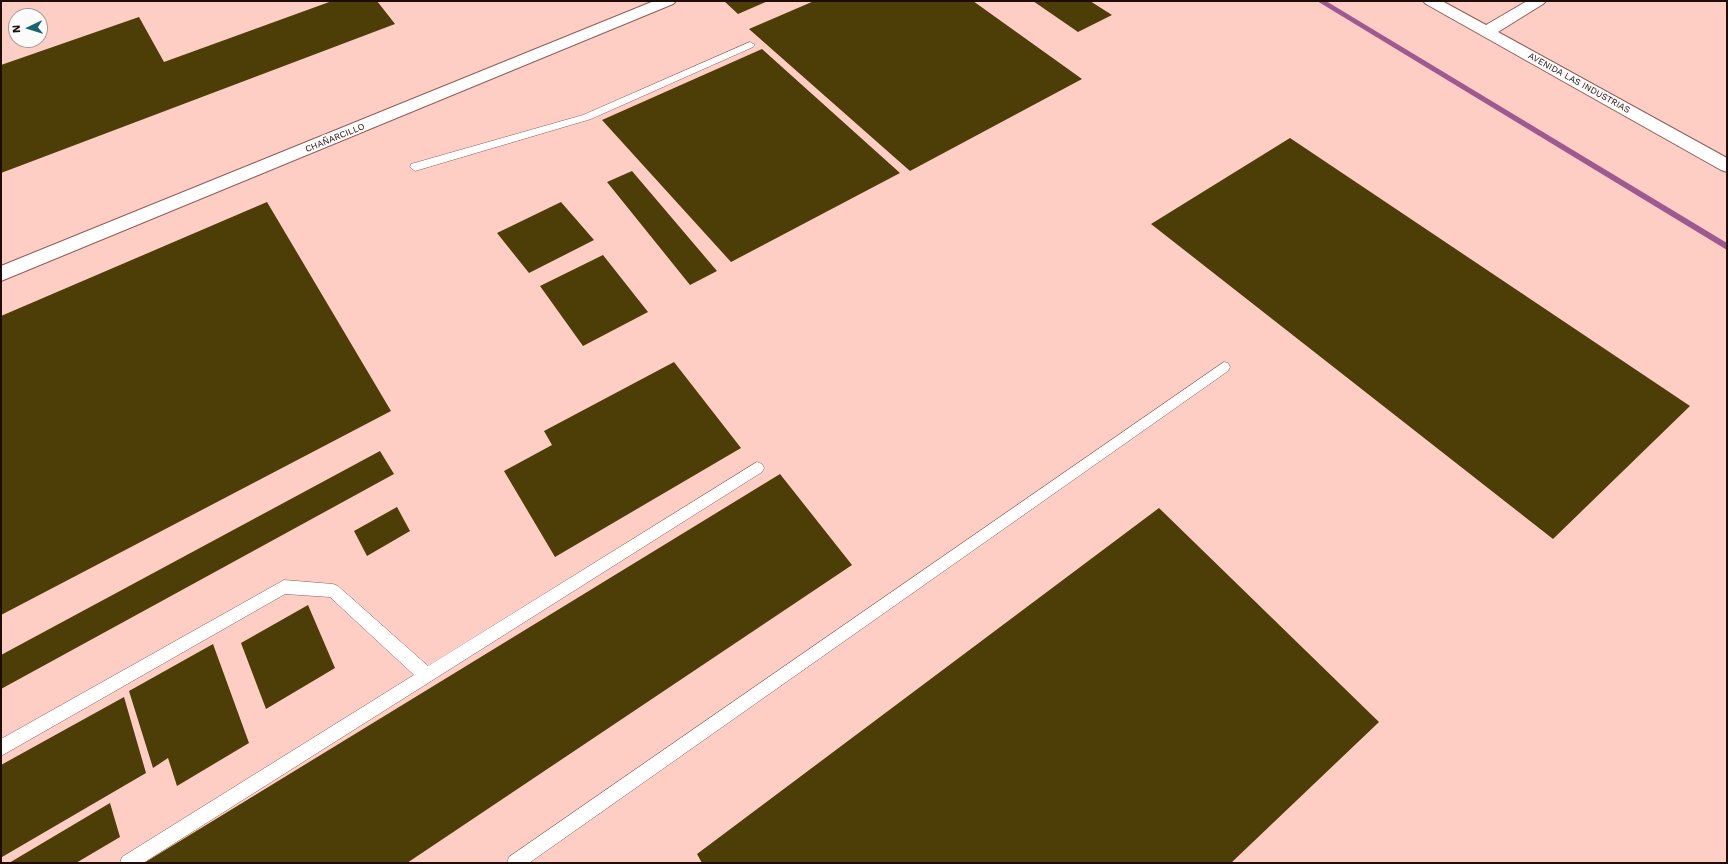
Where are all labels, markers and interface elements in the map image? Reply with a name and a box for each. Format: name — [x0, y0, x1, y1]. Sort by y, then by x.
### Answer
north arrow — [8, 8, 48, 48]
text: N — [10, 24, 23, 33]
street label: AVENIDA LAS INDUSTRIAS — [1526, 50, 1632, 116]
street label: CHAÑARCILLO — [304, 121, 366, 155]

